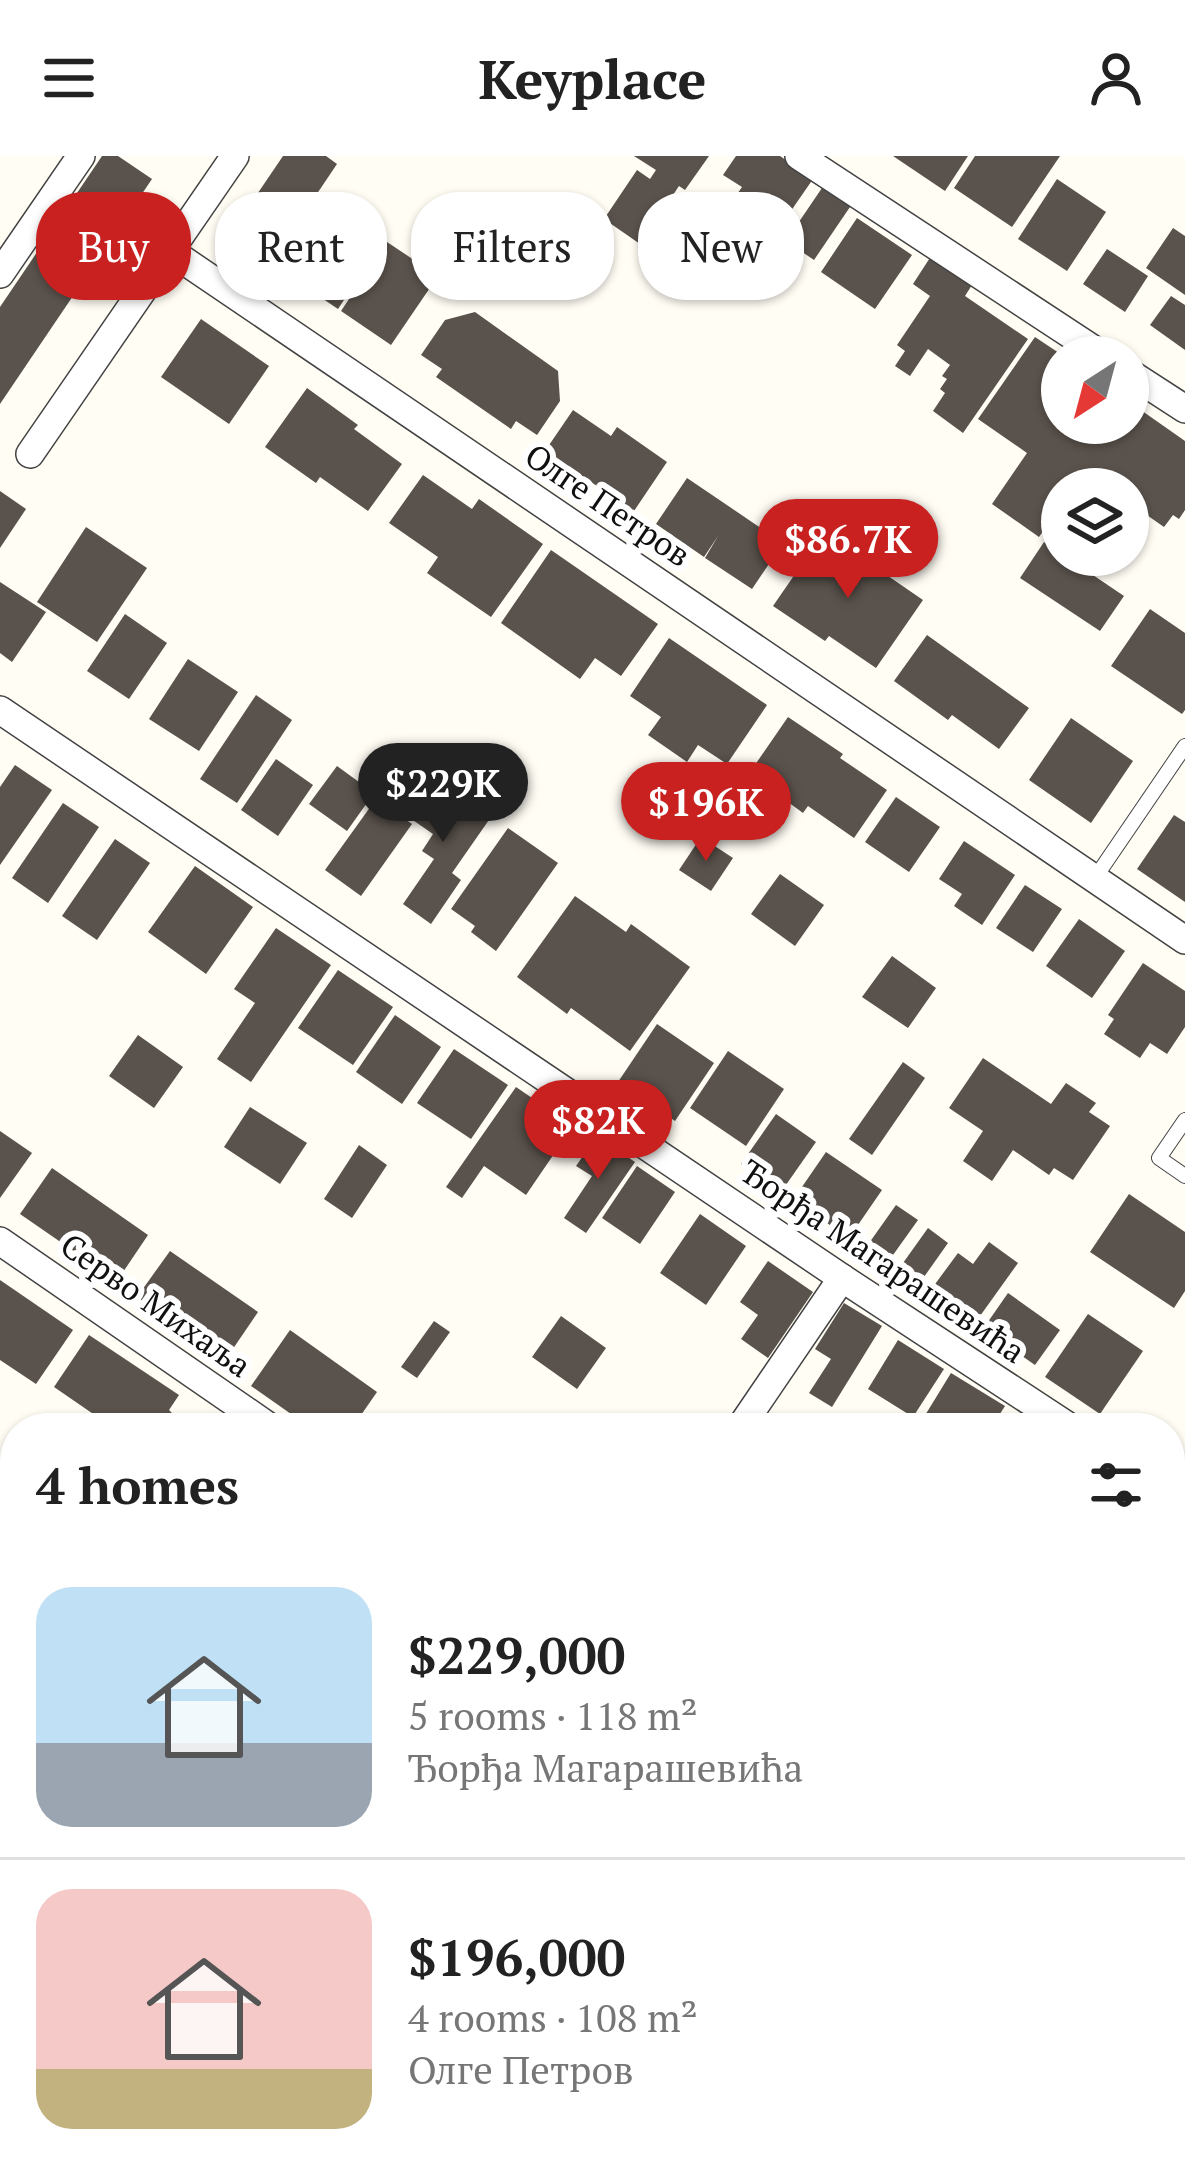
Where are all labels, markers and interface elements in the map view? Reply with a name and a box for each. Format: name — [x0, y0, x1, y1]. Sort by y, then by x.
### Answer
text: Keyplace — [479, 43, 706, 114]
icon: menu — [36, 45, 102, 111]
icon: person — [1083, 45, 1149, 111]
chip: Buy — [36, 192, 191, 300]
chip: Rent — [215, 192, 387, 300]
chip: Filters — [411, 192, 614, 300]
chip: New — [638, 192, 804, 300]
north arrow — [1041, 336, 1149, 444]
map controls — [1041, 336, 1149, 576]
street label: Олге Петров — [517, 433, 699, 576]
button: layers — [1041, 468, 1149, 576]
pin: $86.7K — [750, 499, 946, 601]
text: $86.7K — [784, 512, 912, 564]
pin: $229K — [359, 743, 527, 845]
text: $229K — [385, 756, 501, 808]
pin: $196K — [622, 762, 790, 864]
text: $196K — [648, 775, 764, 827]
pin: $82K — [527, 1080, 669, 1182]
text: $82K — [551, 1093, 645, 1145]
street label: Ђорђа Магарашевића — [733, 1149, 1034, 1372]
street label: Серво Михаља — [53, 1223, 260, 1386]
text: 4 homes — [36, 1451, 239, 1519]
icon: filters — [1083, 1452, 1149, 1518]
text: $229,000 — [408, 1621, 625, 1689]
icon: home — [132, 1635, 276, 1779]
text: 5 rooms · 118 m² — [408, 1689, 698, 1741]
text: Ђорђа Магарашевића — [408, 1741, 803, 1793]
text: $196,000 — [408, 1923, 625, 1991]
icon: home — [132, 1937, 276, 2081]
text: 4 rooms · 108 m² — [408, 1991, 698, 2043]
text: Олге Петров — [408, 2043, 634, 2095]

